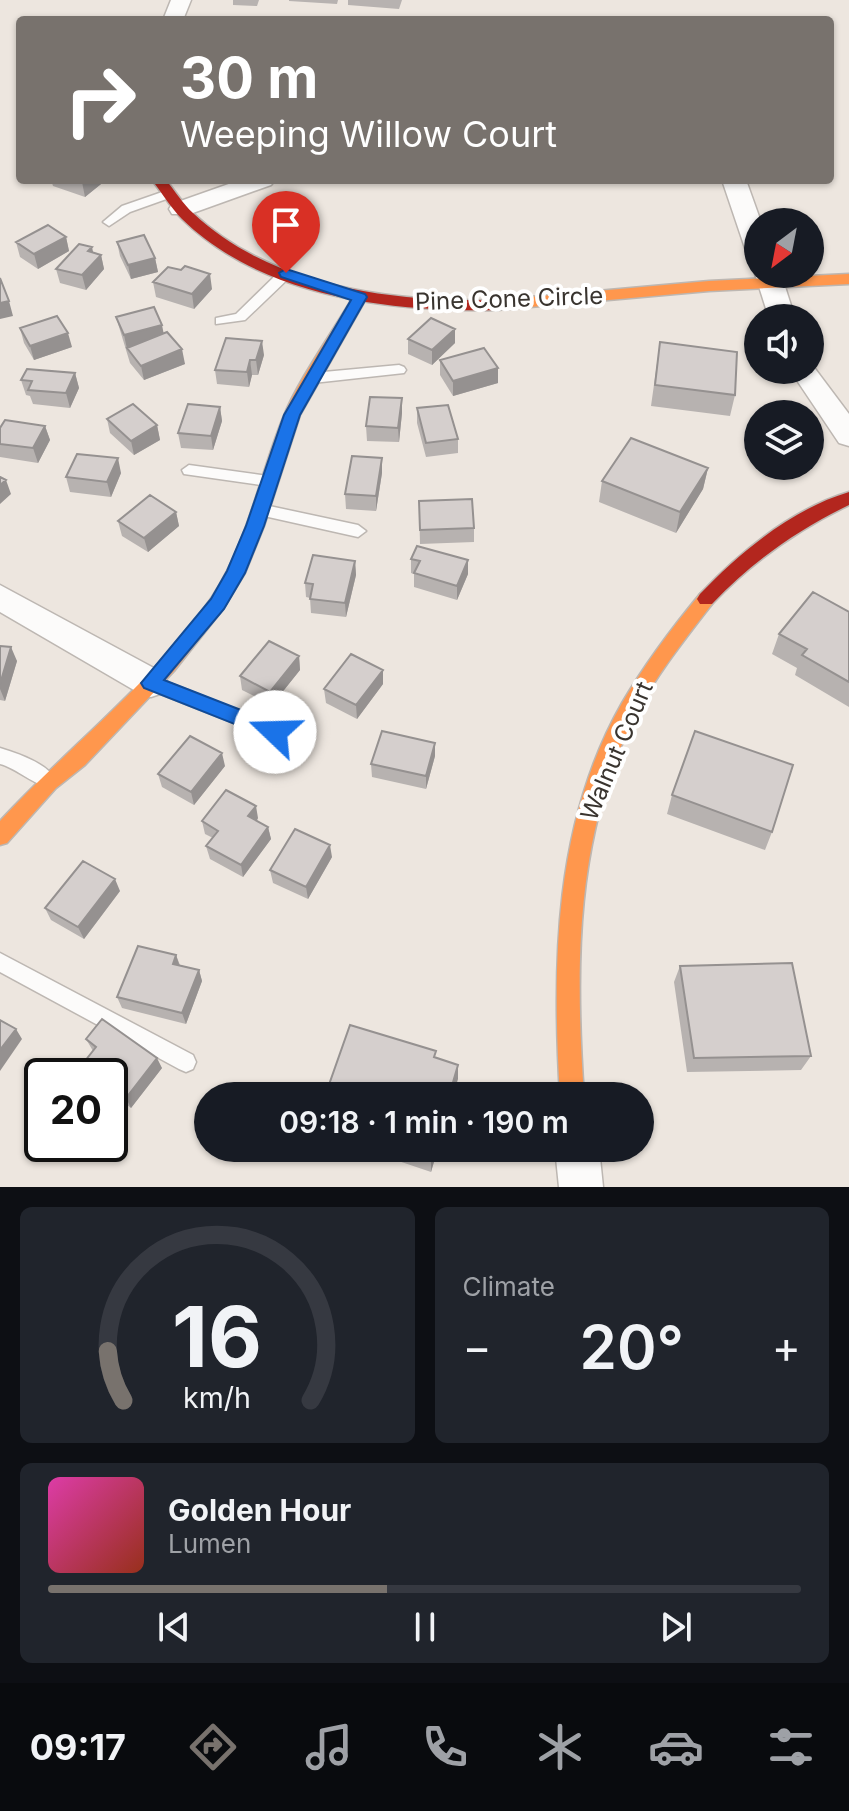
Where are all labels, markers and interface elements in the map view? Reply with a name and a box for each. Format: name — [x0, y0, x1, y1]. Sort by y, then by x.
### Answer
text: 30 m — [180, 44, 318, 112]
icon: right — [48, 48, 152, 152]
text: Weeping Willow Court — [180, 112, 557, 156]
pin — [252, 191, 320, 273]
icon: arrive — [264, 203, 308, 247]
north arrow — [744, 208, 824, 288]
map controls — [744, 208, 824, 480]
street label: Pine Cone Circle — [414, 281, 604, 316]
button: sound — [744, 304, 824, 384]
button: layers — [744, 400, 824, 480]
street label: Walnut Court — [574, 677, 659, 825]
position arrow — [233, 690, 317, 774]
speed limit sign: 20 — [24, 1058, 128, 1162]
text: 09:18 · 1 min · 190 m — [279, 1104, 569, 1140]
text: Climate — [463, 1271, 555, 1302]
text: 16 — [172, 1286, 262, 1387]
text: 20° — [580, 1311, 684, 1383]
text: − — [463, 1320, 492, 1374]
text: + — [772, 1320, 801, 1374]
text: km/h — [183, 1380, 251, 1415]
text: Golden Hour — [168, 1492, 351, 1528]
text: Lumen — [168, 1528, 251, 1559]
icon: previous — [152, 1605, 196, 1649]
icon: pause — [403, 1605, 447, 1649]
icon: next — [654, 1605, 698, 1649]
icon: directions — [185, 1719, 241, 1775]
icon: music — [301, 1719, 357, 1775]
icon: phone — [417, 1719, 473, 1775]
icon: climate — [532, 1719, 588, 1775]
icon: car — [648, 1719, 704, 1775]
icon: filters — [763, 1719, 819, 1775]
text: 09:17 — [30, 1725, 126, 1769]

